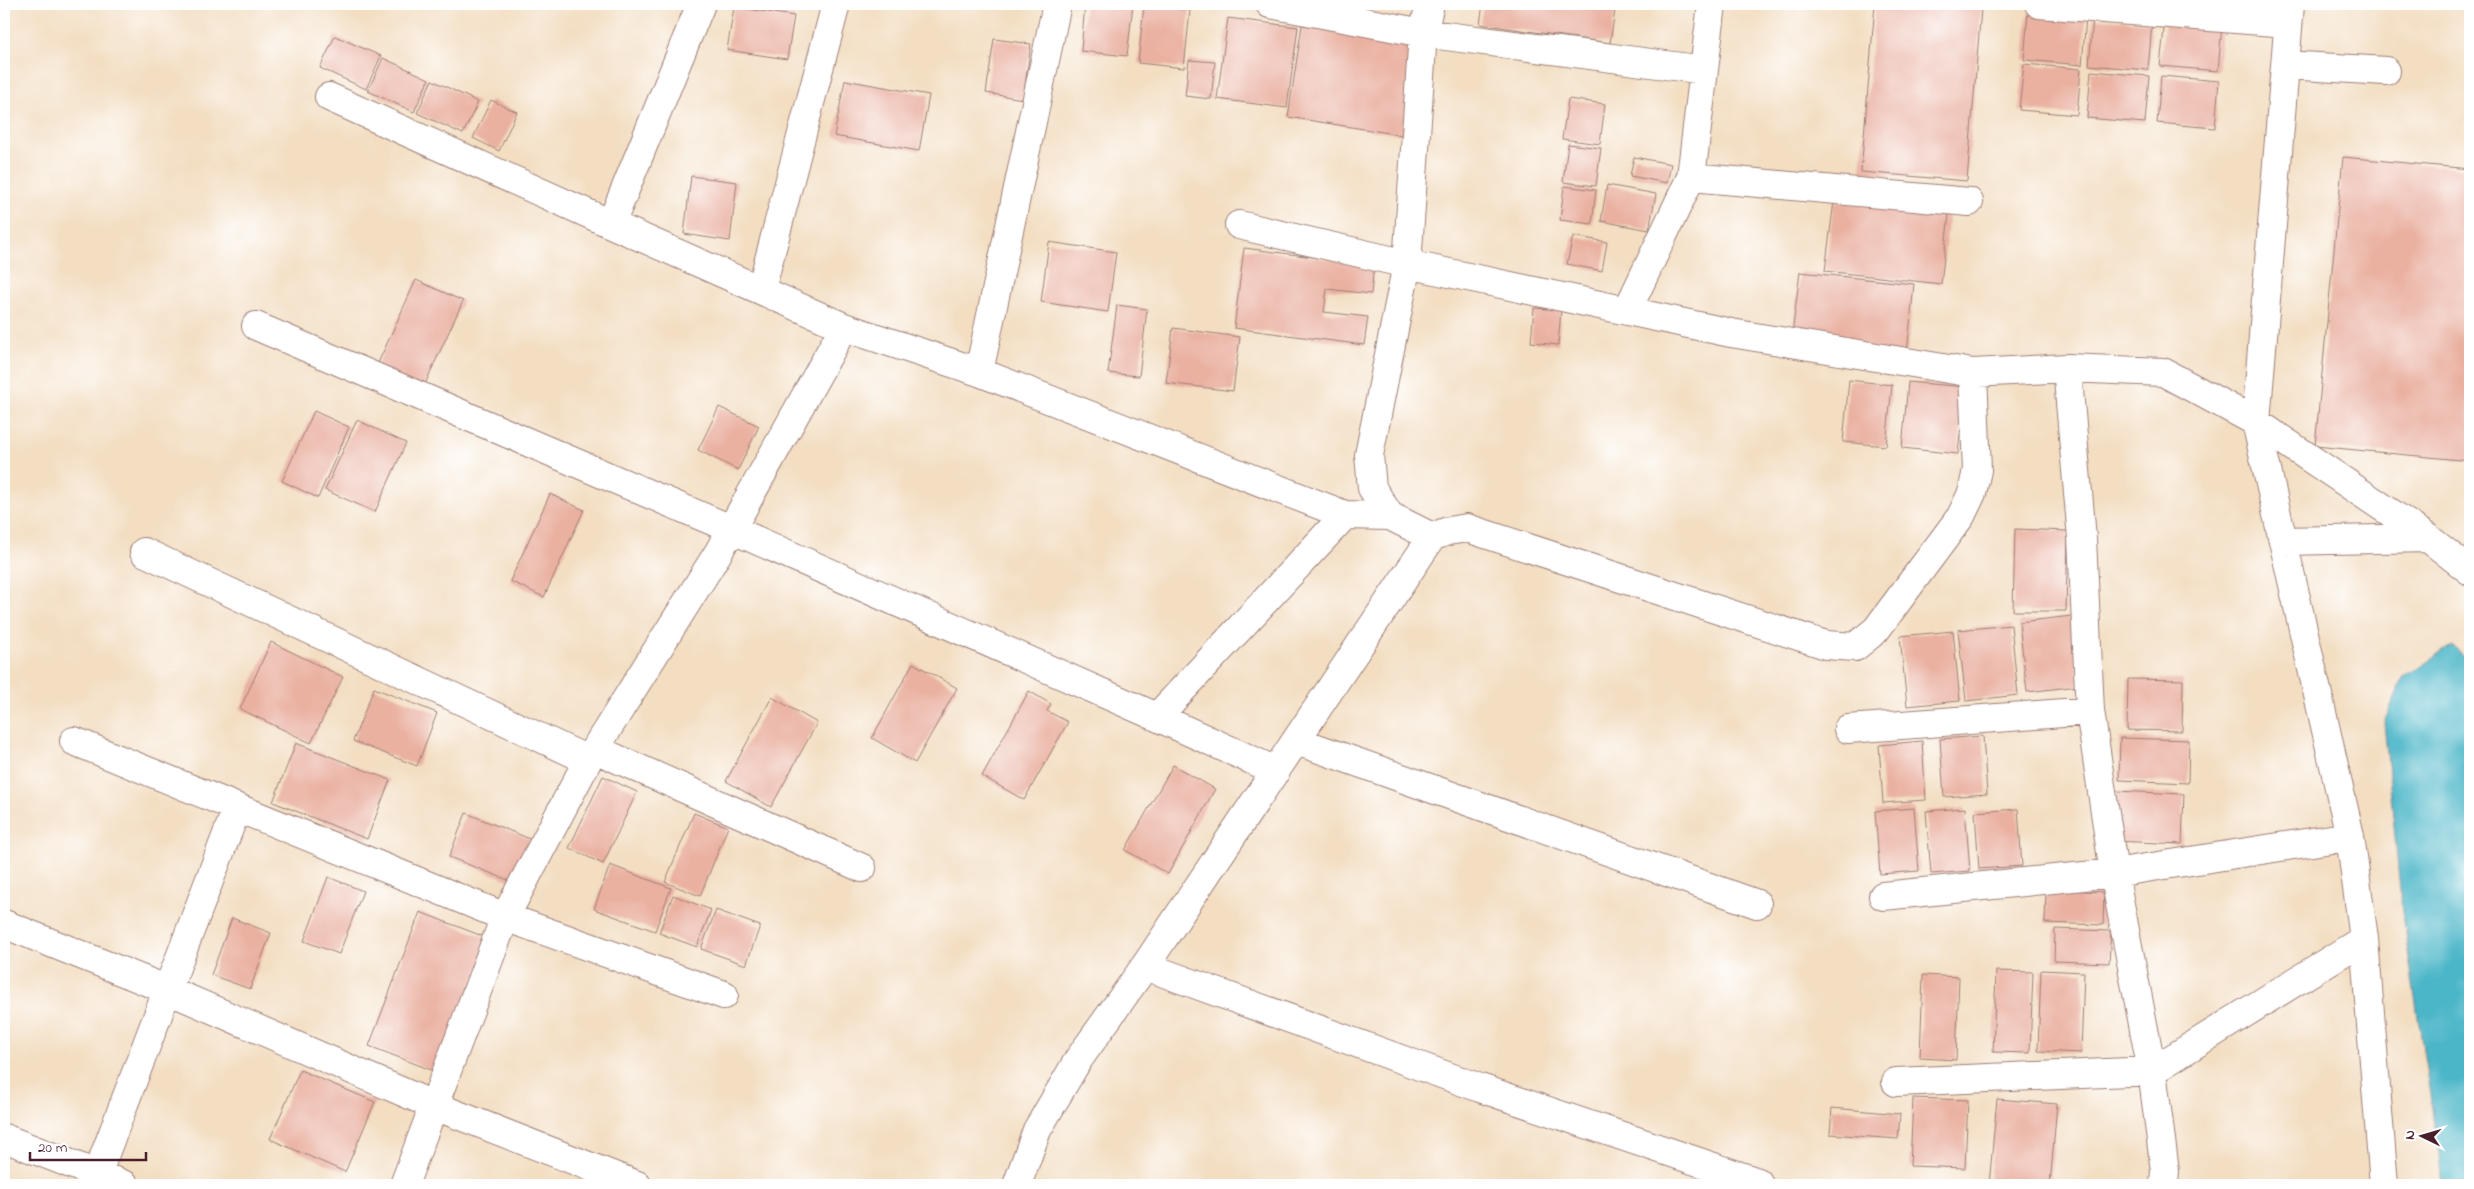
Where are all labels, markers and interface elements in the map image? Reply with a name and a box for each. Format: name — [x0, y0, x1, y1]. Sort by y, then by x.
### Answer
north arrow — [2396, 1112, 2446, 1162]
scale bar — [30, 1129, 146, 1161]
text: N — [2400, 1129, 2421, 1141]
text: 20 m — [38, 1137, 68, 1159]

